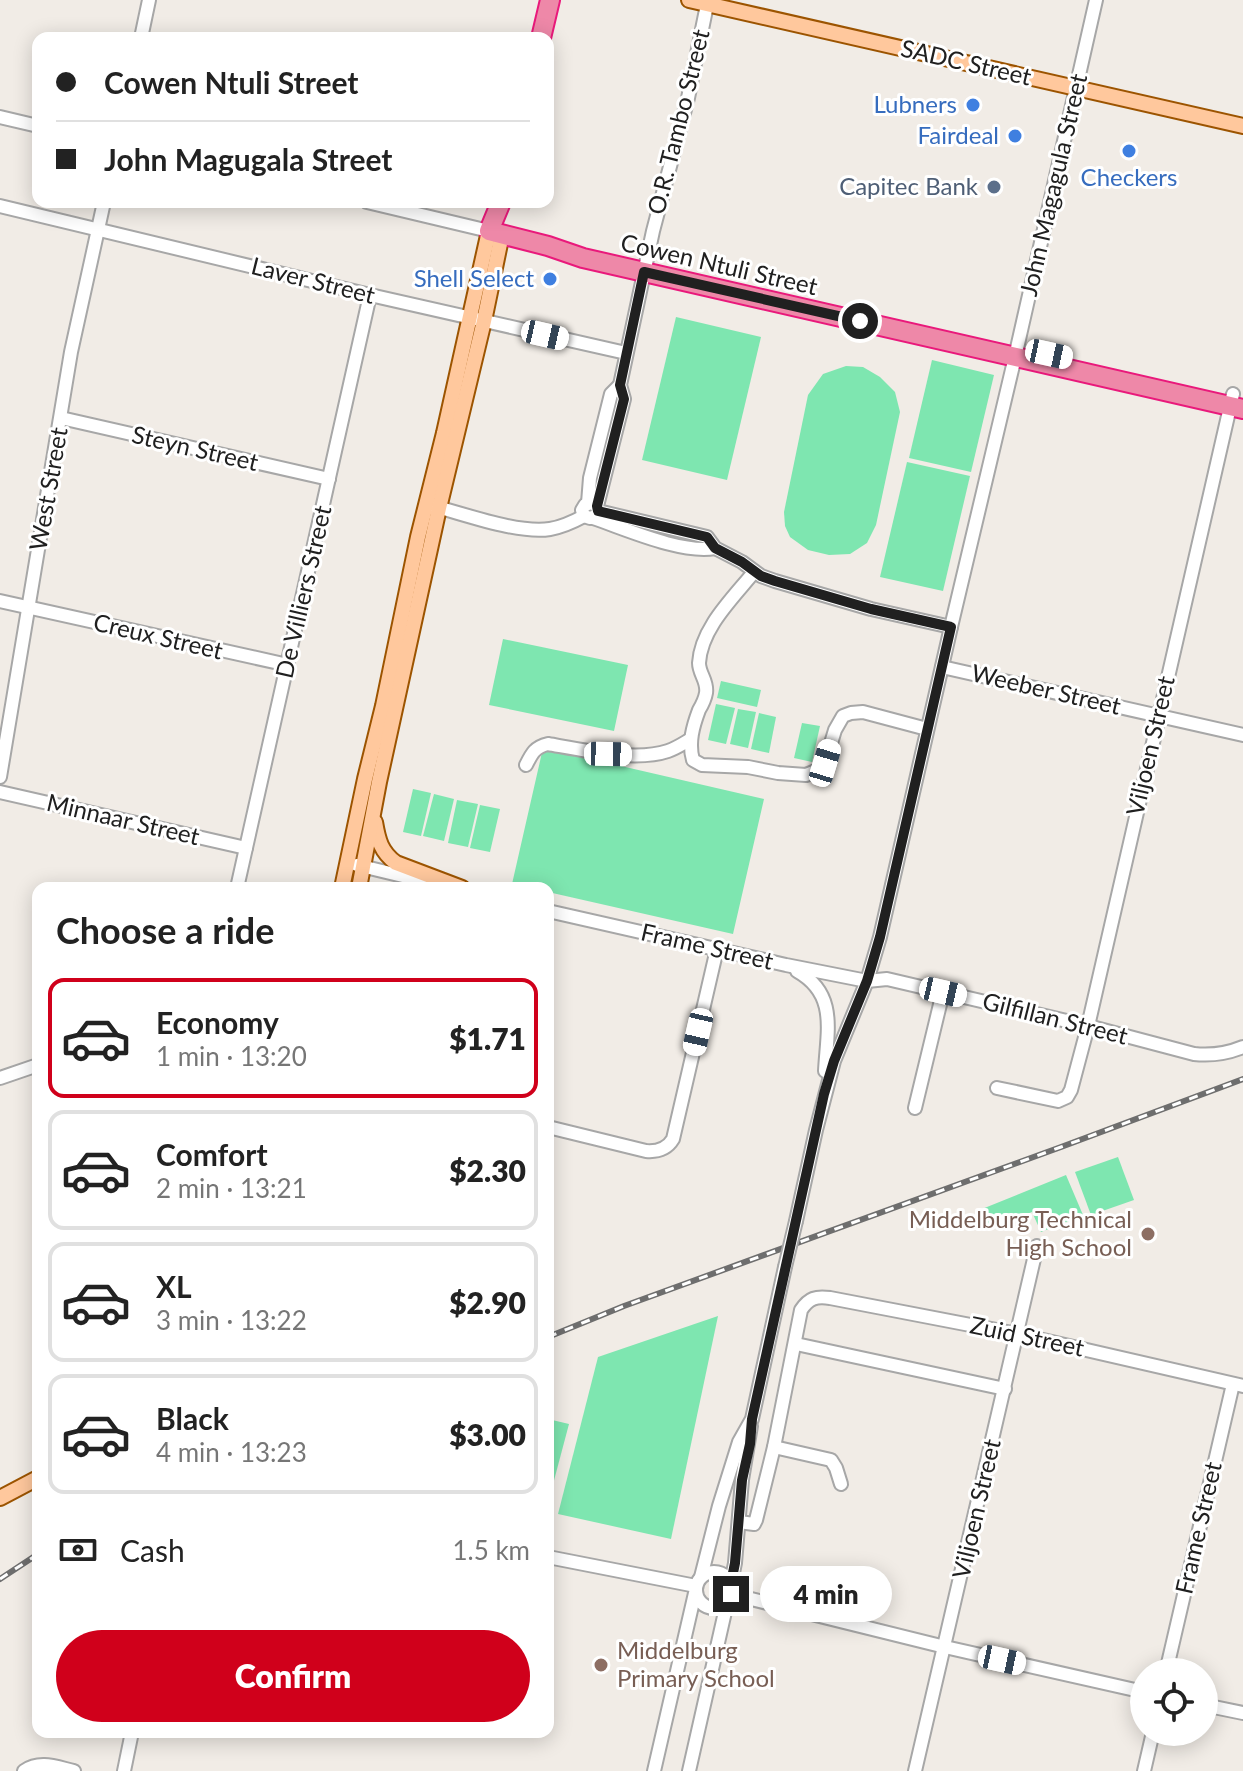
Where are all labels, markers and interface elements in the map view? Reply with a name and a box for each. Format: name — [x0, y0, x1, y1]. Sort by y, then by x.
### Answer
street label: O.R. Tambo Street — [641, 26, 715, 217]
street label: SADC Street — [898, 32, 1035, 91]
text: Cowen Ntuli Street — [104, 64, 358, 100]
street label: John Magagula Street — [1013, 70, 1092, 299]
place label: Lubners — [873, 89, 957, 118]
marker: Lubners — [964, 96, 982, 114]
place label: Fairdeal — [917, 120, 999, 149]
marker: Fairdeal — [1006, 127, 1024, 145]
text: John Magugala Street — [104, 141, 393, 177]
marker: Checkers — [1120, 142, 1138, 160]
place label: Checkers — [1081, 162, 1177, 191]
place label: Capitec Bank — [839, 171, 979, 200]
marker: Capitec Bank — [985, 178, 1003, 196]
street label: Cowen Ntuli Street — [618, 227, 821, 300]
street label: Laver Street — [249, 250, 379, 309]
place label: Shell Select — [414, 263, 534, 292]
marker: Shell Select — [541, 270, 559, 288]
route start — [842, 303, 878, 339]
car — [519, 318, 571, 352]
car — [1023, 337, 1075, 371]
street label: Steyn Street — [129, 419, 262, 476]
street label: West Street — [22, 425, 73, 553]
street label: De Villiers Street — [269, 502, 337, 681]
street label: Creux Street — [91, 607, 226, 665]
street label: Weeber Street — [969, 657, 1124, 720]
street label: Viljoen Street — [1119, 673, 1180, 818]
car — [807, 737, 843, 789]
car — [584, 742, 632, 766]
street label: Minnaar Street — [44, 787, 203, 850]
text: Choose a ride — [56, 908, 275, 952]
street label: Frame Street — [638, 916, 777, 975]
car — [917, 975, 969, 1009]
street label: Gilfillan Street — [980, 986, 1131, 1050]
icon: car — [60, 1002, 132, 1074]
text: Economy — [156, 1004, 279, 1040]
car — [681, 1006, 715, 1058]
text: $1.71 — [449, 1020, 526, 1056]
text: 1 min · 13:20 — [156, 1040, 307, 1072]
icon: car — [60, 1134, 132, 1206]
text: Comfort — [156, 1136, 268, 1172]
text: $2.30 — [449, 1152, 526, 1188]
text: 2 min · 13:21 — [156, 1172, 307, 1204]
place label: Middelburg Technical High School — [909, 1204, 1132, 1261]
marker: Middelburg Technical High School — [1139, 1225, 1157, 1243]
icon: car — [60, 1266, 132, 1338]
text: XL — [156, 1268, 192, 1304]
text: $2.90 — [449, 1284, 526, 1320]
text: 3 min · 13:22 — [156, 1304, 307, 1336]
street label: Zuid Street — [968, 1309, 1087, 1362]
icon: car — [60, 1398, 132, 1470]
text: Black — [156, 1400, 229, 1436]
text: $3.00 — [449, 1416, 526, 1452]
text: 4 min · 13:23 — [156, 1436, 307, 1468]
street label: Viljoen Street — [945, 1436, 1006, 1581]
street label: Frame Street — [1168, 1458, 1227, 1597]
icon: cash — [56, 1528, 100, 1572]
text: Cash — [120, 1532, 185, 1568]
text: 1.5 km — [452, 1534, 530, 1566]
callout: 4 min — [759, 1566, 891, 1622]
route end — [713, 1576, 749, 1612]
text: 4 min — [794, 1578, 858, 1610]
button: Confirm — [56, 1630, 530, 1722]
place label: Middelburg Primary School — [617, 1635, 775, 1692]
car — [976, 1643, 1028, 1677]
marker: Middelburg Primary School — [592, 1656, 610, 1674]
map controls — [1130, 1658, 1218, 1746]
button: locate — [1130, 1658, 1218, 1746]

